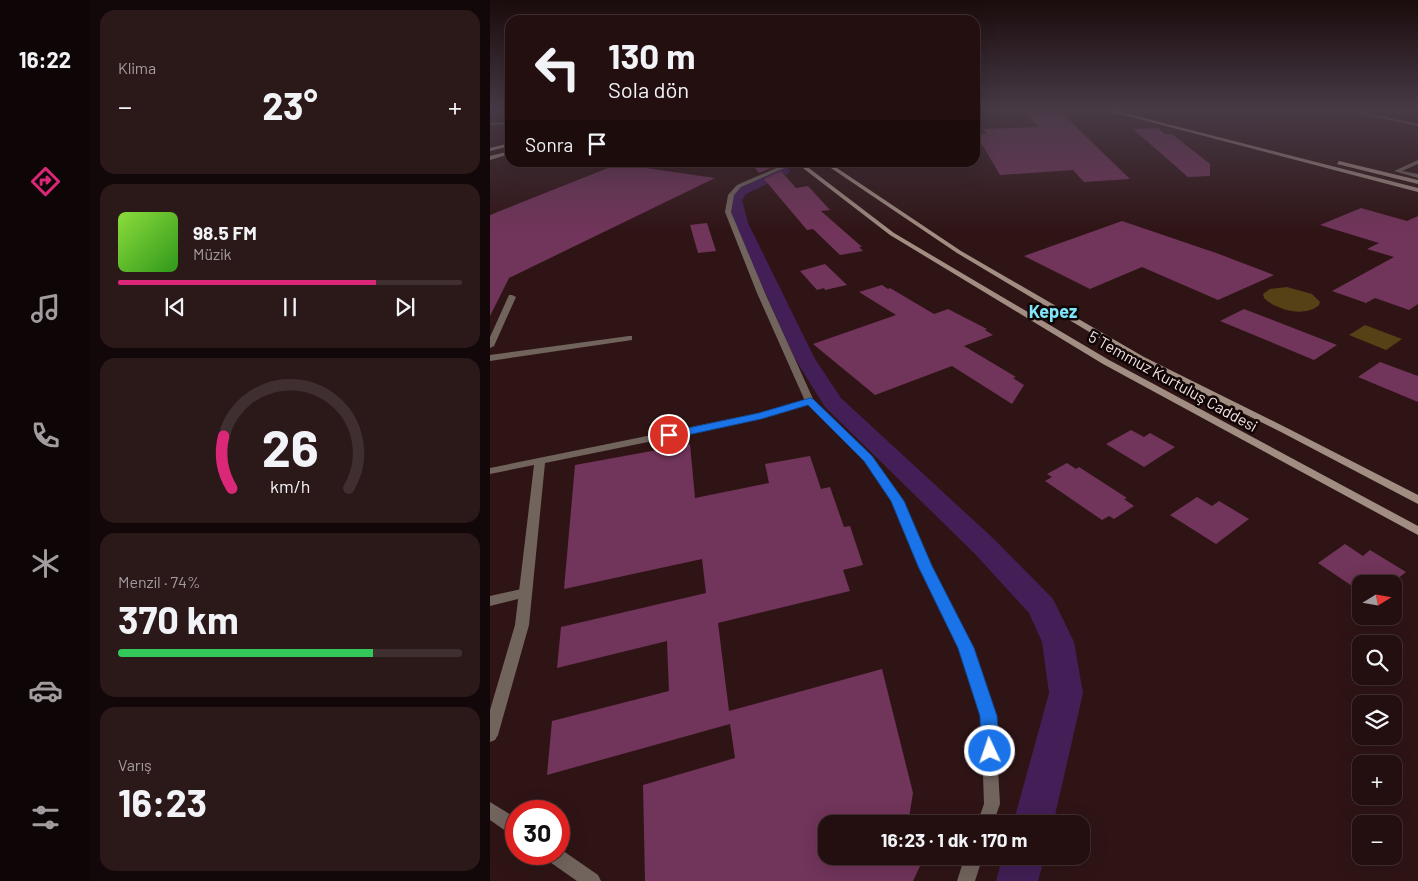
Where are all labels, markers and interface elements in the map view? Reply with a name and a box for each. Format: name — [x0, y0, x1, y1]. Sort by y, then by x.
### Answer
text: 130 m — [608, 34, 695, 76]
icon: left — [525, 35, 590, 100]
text: 16:22 — [19, 46, 71, 72]
text: Klima — [118, 58, 156, 77]
text: Sola dön — [608, 76, 689, 102]
text: 23° — [262, 82, 318, 128]
text: − — [118, 89, 132, 123]
text: + — [448, 89, 462, 123]
icon: arrive — [583, 130, 611, 158]
text: Sonra — [525, 133, 573, 156]
icon: directions — [28, 164, 63, 199]
text: 98.5 FM — [193, 221, 257, 244]
text: Müzik — [193, 244, 232, 263]
icon: music — [28, 291, 63, 326]
icon: previous — [161, 293, 189, 321]
icon: pause — [276, 293, 304, 321]
icon: next — [391, 293, 419, 321]
district label: Kepez — [1029, 300, 1077, 322]
street label: 5 Temmuz Kurtuluş Caddesi — [1086, 326, 1261, 435]
pin — [648, 414, 690, 456]
text: 26 — [261, 415, 319, 477]
icon: phone — [28, 418, 63, 453]
icon: arrive — [655, 421, 683, 449]
text: km/h — [270, 475, 310, 497]
icon: climate — [28, 546, 63, 581]
text: Menzil · 74% — [118, 572, 201, 591]
north arrow — [1352, 575, 1402, 625]
map controls — [1352, 575, 1402, 865]
text: 370 km — [118, 596, 239, 642]
button: search — [1352, 635, 1402, 685]
icon: car — [28, 673, 63, 708]
button: layers — [1352, 695, 1402, 745]
position arrow — [963, 724, 1015, 776]
text: Varış — [118, 755, 152, 774]
button: + — [1352, 755, 1402, 805]
text: 16:23 — [118, 779, 207, 825]
icon: filters — [28, 800, 63, 835]
speed limit sign: 30 — [505, 800, 570, 865]
button: − — [1352, 815, 1402, 865]
text: 16:23 · 1 dk · 170 m — [881, 828, 1027, 851]

